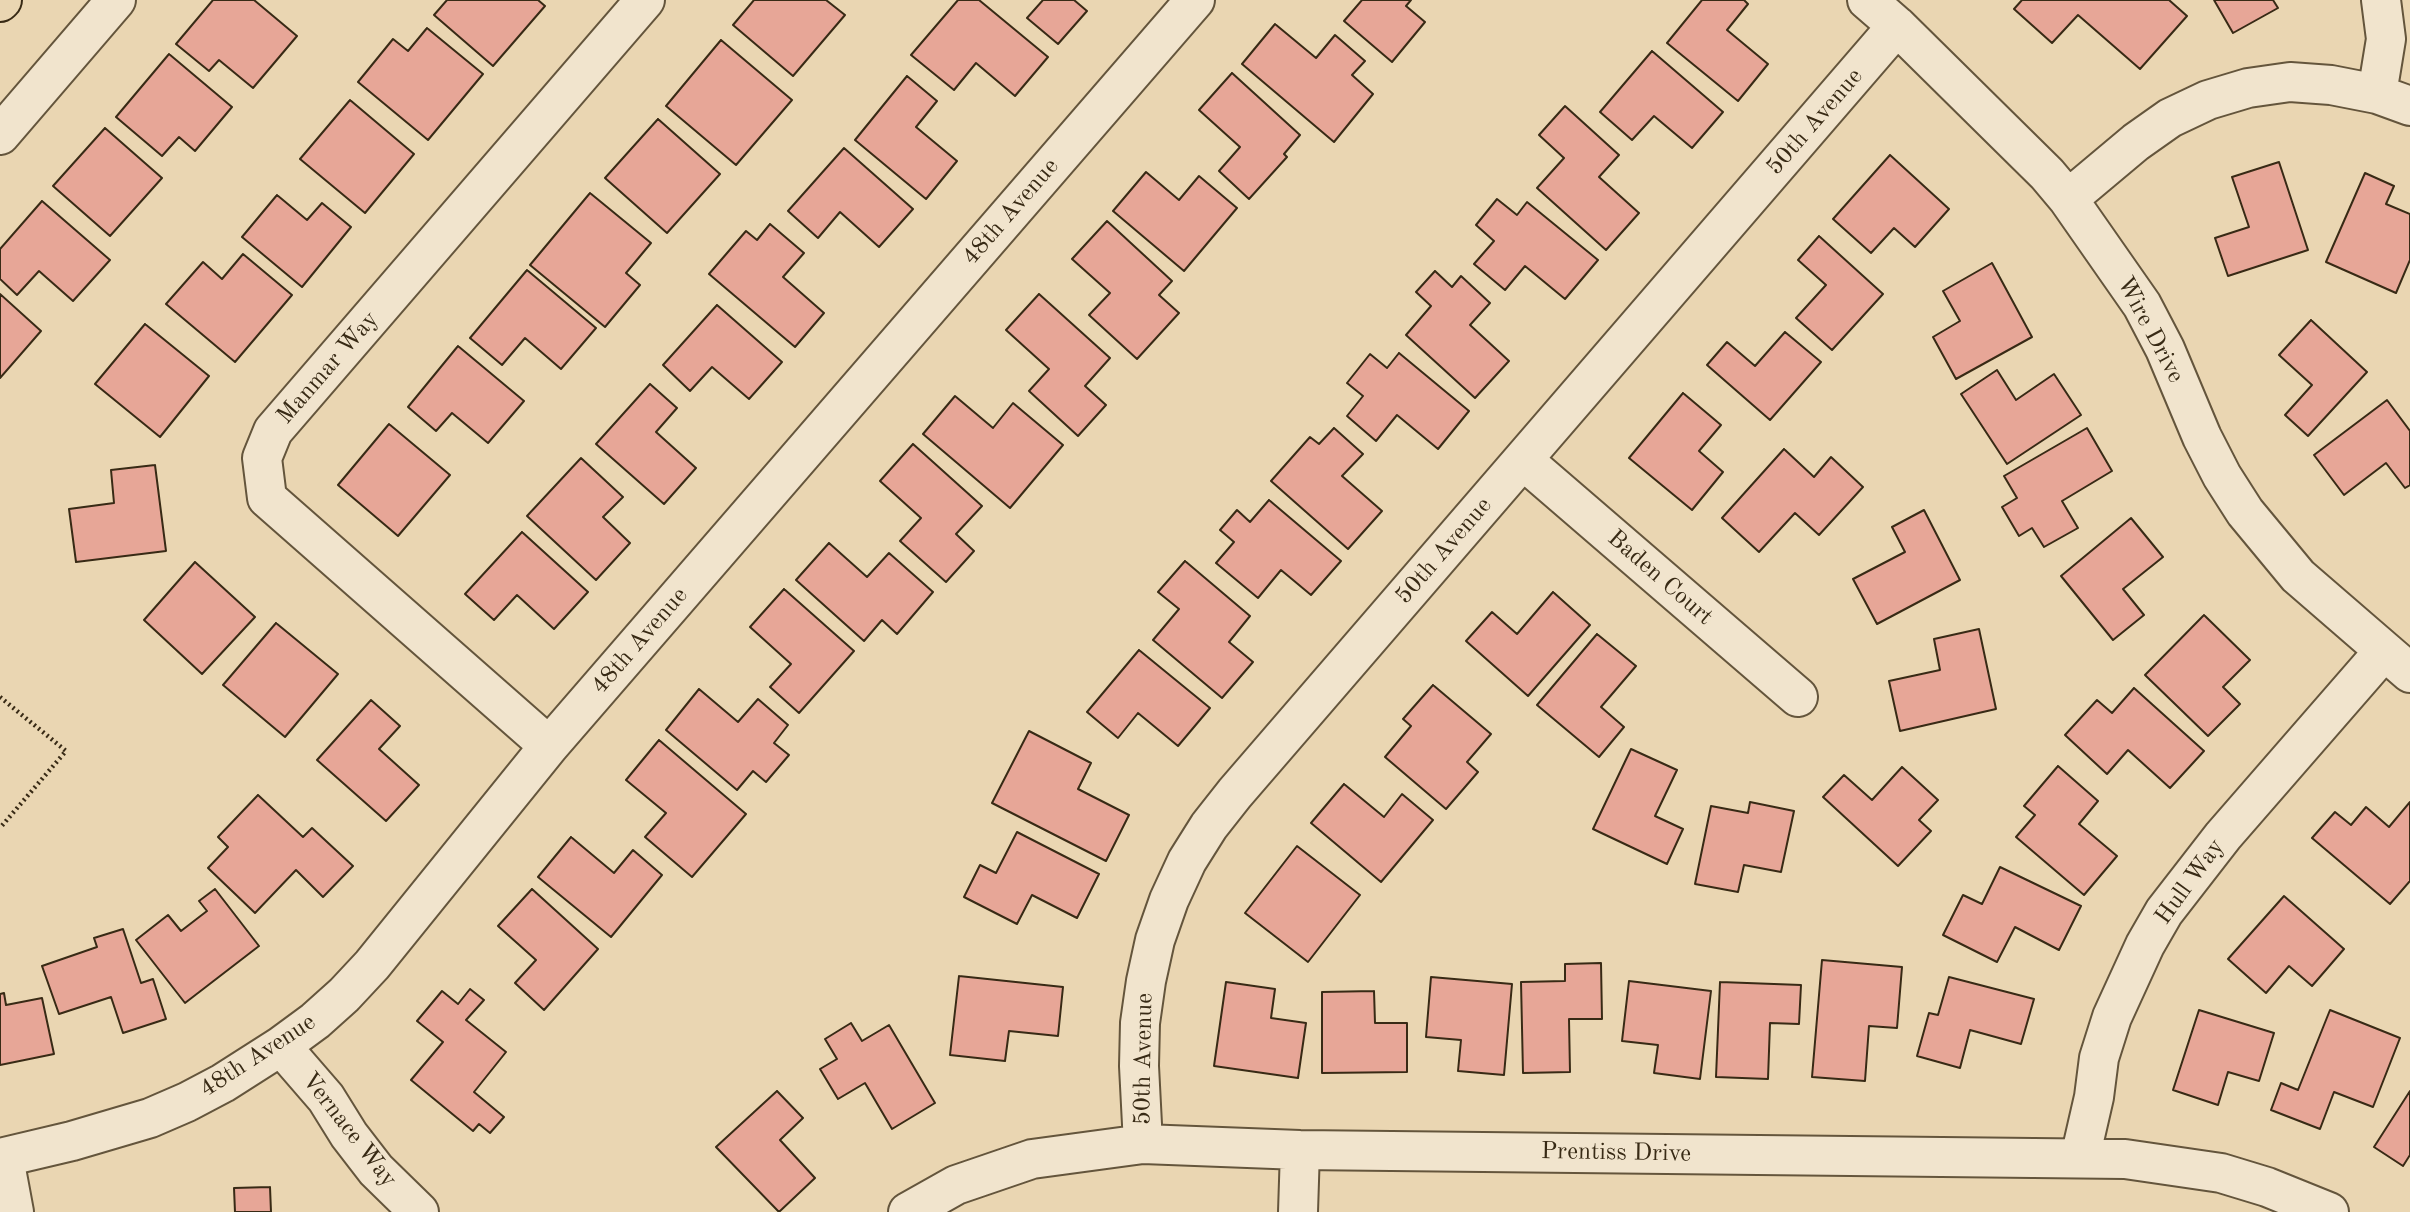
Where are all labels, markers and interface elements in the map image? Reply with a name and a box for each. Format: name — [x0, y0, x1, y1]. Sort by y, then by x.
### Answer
street label: 50th Avenue — [1761, 63, 1869, 181]
street label: 48th Avenue — [957, 153, 1065, 271]
street label: Wire Drive — [2110, 272, 2190, 388]
street label: Manmar Way — [271, 306, 385, 430]
street label: 50th Avenue — [1390, 492, 1498, 610]
street label: Baden Court — [1601, 524, 1719, 632]
street label: 48th Avenue — [586, 582, 694, 700]
street label: Hull Way — [2149, 833, 2231, 931]
street label: 50th Avenue — [1128, 993, 1160, 1125]
street label: 48th Avenue — [195, 1008, 321, 1104]
street label: Vernace Way — [295, 1067, 403, 1193]
street label: Prentiss Drive — [1541, 1137, 1691, 1169]

